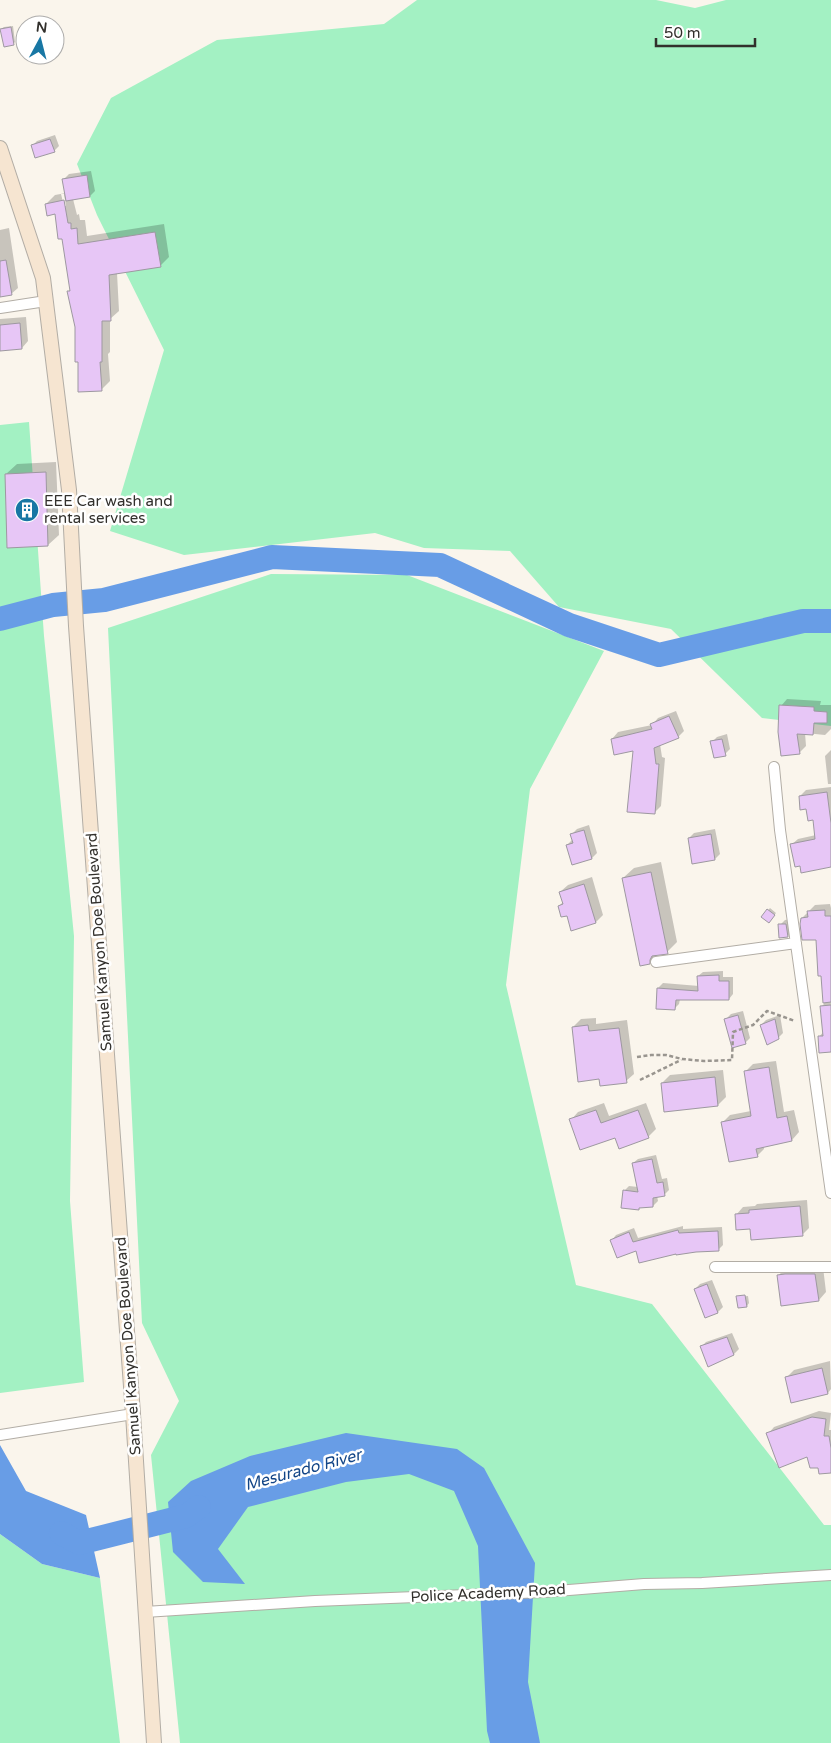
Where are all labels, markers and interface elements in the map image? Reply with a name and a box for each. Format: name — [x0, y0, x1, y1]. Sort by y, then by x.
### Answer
north arrow — [15, 15, 65, 65]
scale bar — [656, 15, 755, 47]
text: N — [35, 18, 48, 37]
text: 50 m — [664, 24, 701, 42]
place label: EEE Car wash and rental services — [44, 492, 173, 527]
building icon: EEE Car wash and rental services — [14, 497, 40, 523]
street label: Samuel Kanyon Doe Boulevard — [82, 832, 116, 1052]
street label: Samuel Kanyon Doe Boulevard — [111, 1236, 145, 1456]
water label: Mesurado River — [243, 1444, 365, 1495]
street label: Police Academy Road — [410, 1580, 566, 1606]

